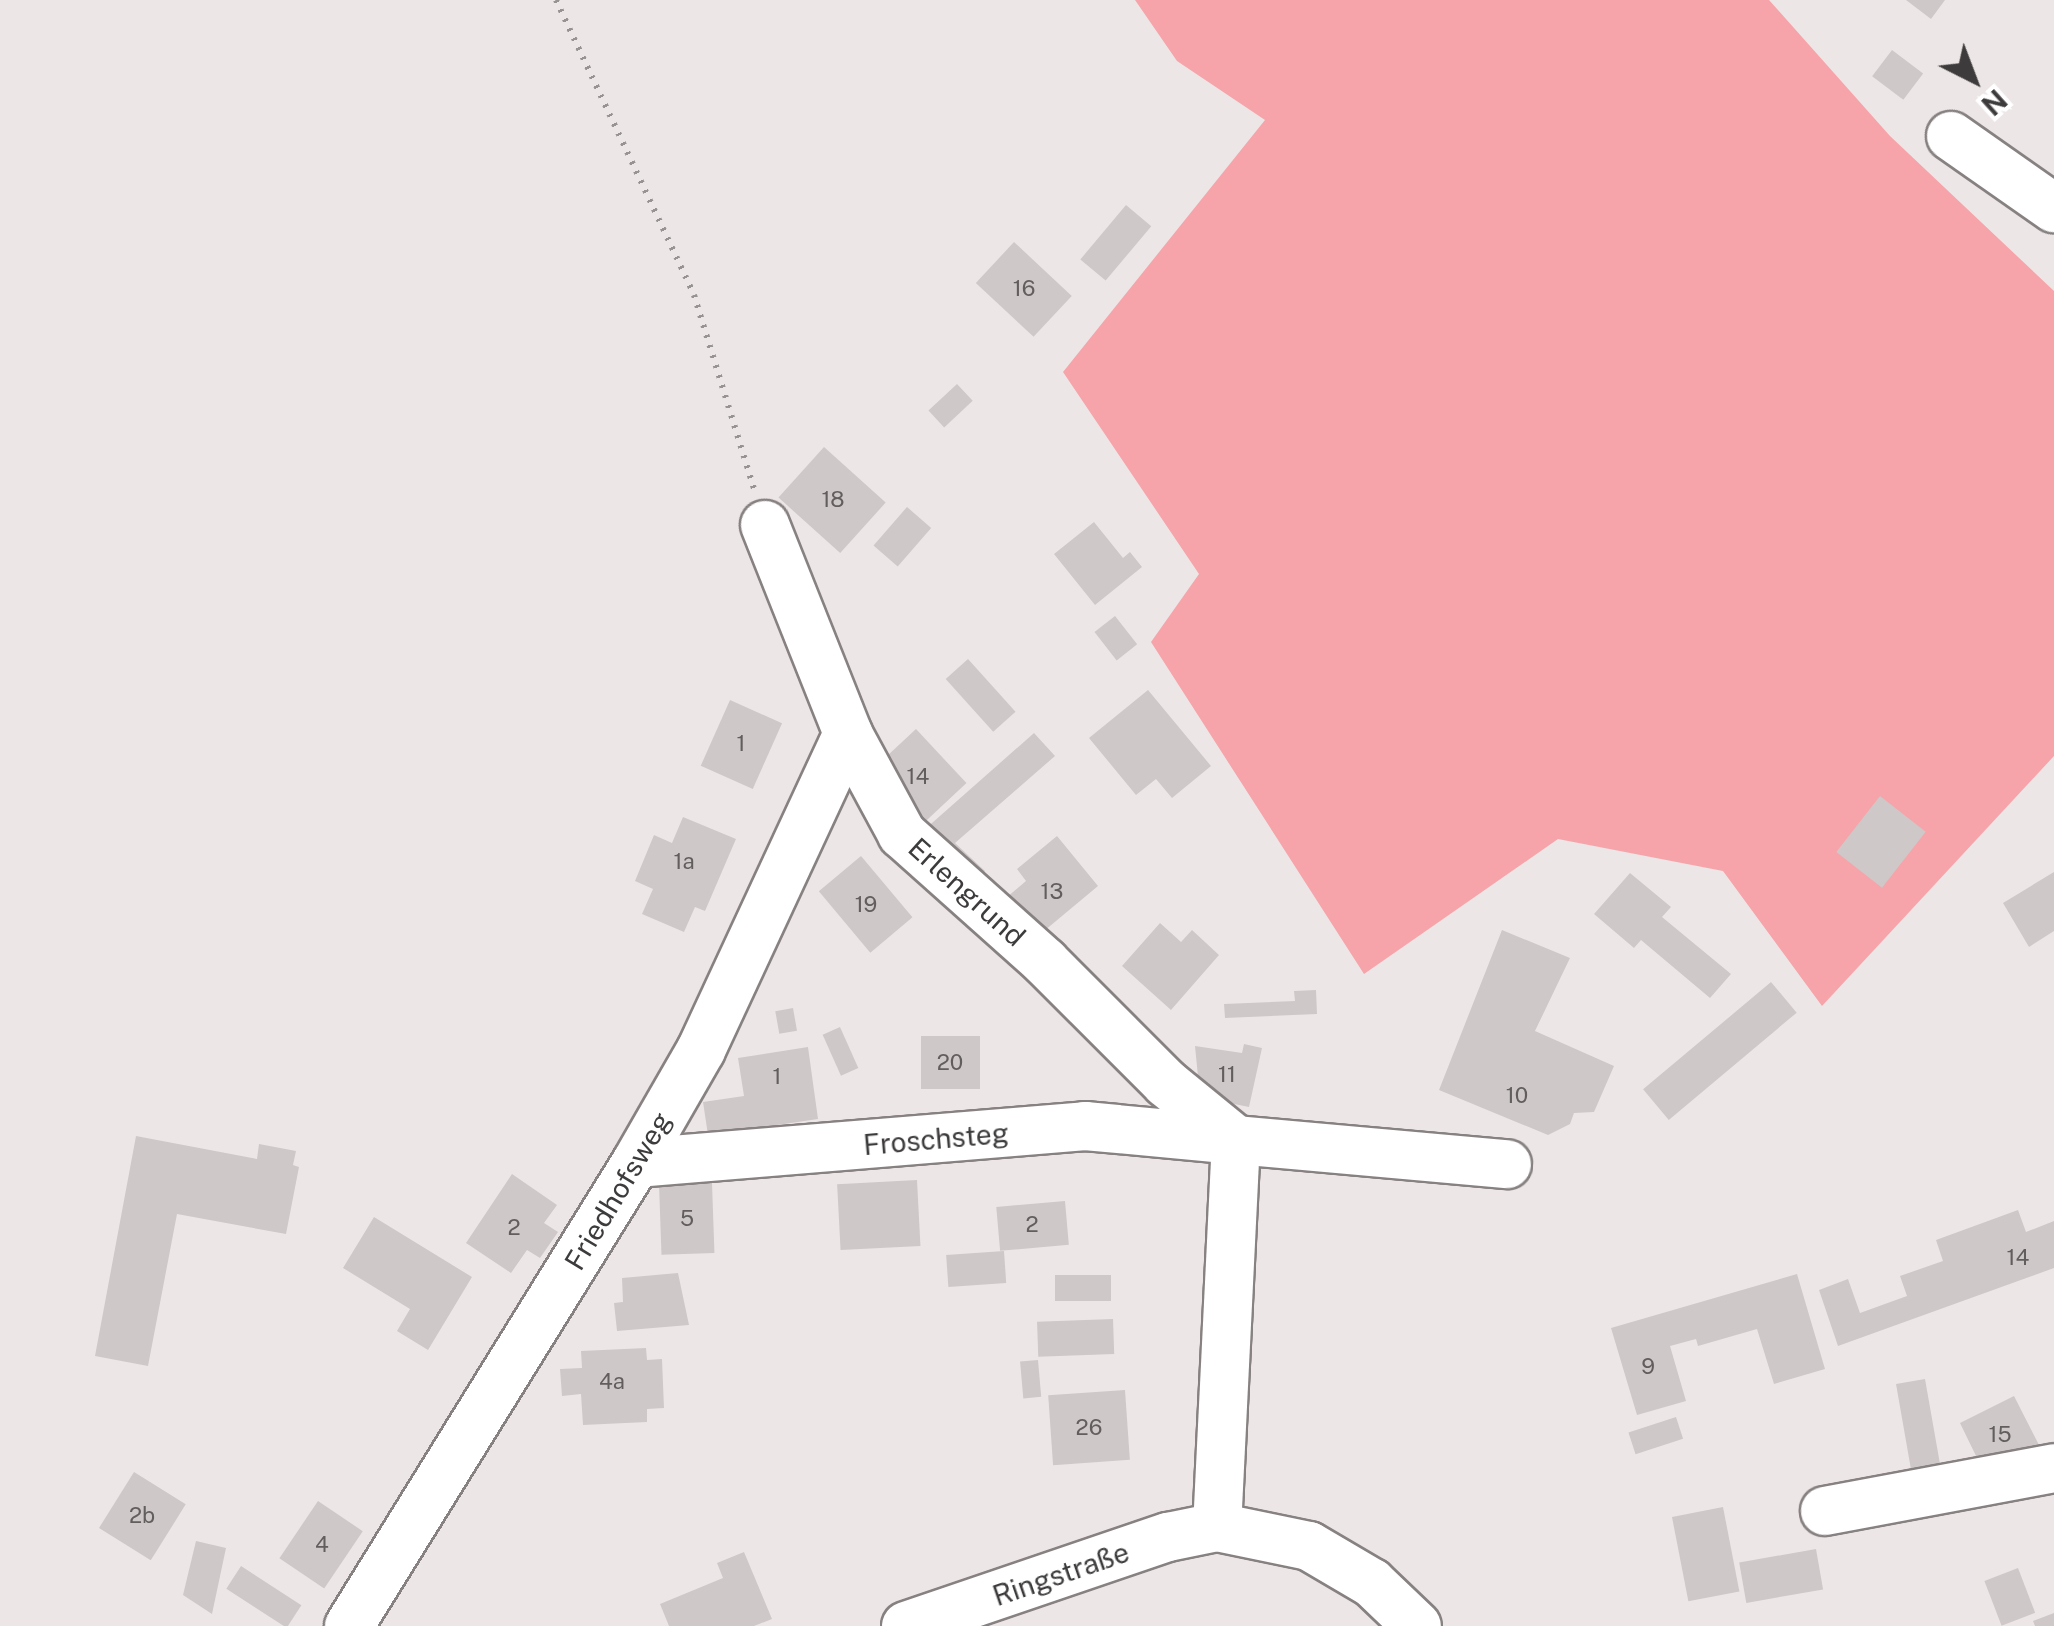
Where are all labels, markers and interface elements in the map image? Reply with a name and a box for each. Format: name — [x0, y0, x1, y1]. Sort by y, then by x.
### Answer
north arrow — [1924, 30, 2024, 130]
text: N — [1975, 83, 2014, 122]
house number: 16 — [1013, 276, 1035, 302]
house number: 18 — [821, 487, 845, 513]
house number: 1 — [737, 731, 745, 757]
house number: 14 — [907, 764, 929, 790]
street label: Erlengrund — [902, 831, 1032, 953]
house number: 1a — [673, 849, 695, 875]
house number: 13 — [1041, 879, 1063, 905]
house number: 19 — [855, 892, 877, 918]
house number: 20 — [937, 1050, 963, 1076]
house number: 11 — [1218, 1062, 1236, 1088]
house number: 1 — [773, 1064, 781, 1090]
house number: 10 — [1506, 1083, 1528, 1109]
street label: Friedhofsweg — [558, 1106, 678, 1276]
street label: Froschsteg — [862, 1116, 1010, 1162]
house number: 5 — [680, 1206, 694, 1232]
house number: 2 — [1025, 1212, 1039, 1238]
house number: 2 — [507, 1215, 521, 1241]
house number: 14 — [2007, 1245, 2029, 1271]
house number: 9 — [1641, 1354, 1655, 1380]
house number: 4a — [599, 1369, 625, 1395]
house number: 26 — [1076, 1415, 1102, 1441]
house number: 15 — [1988, 1422, 2012, 1448]
house number: 2b — [129, 1503, 155, 1529]
house number: 4 — [315, 1532, 329, 1558]
street label: Ringstraße — [988, 1535, 1134, 1613]

